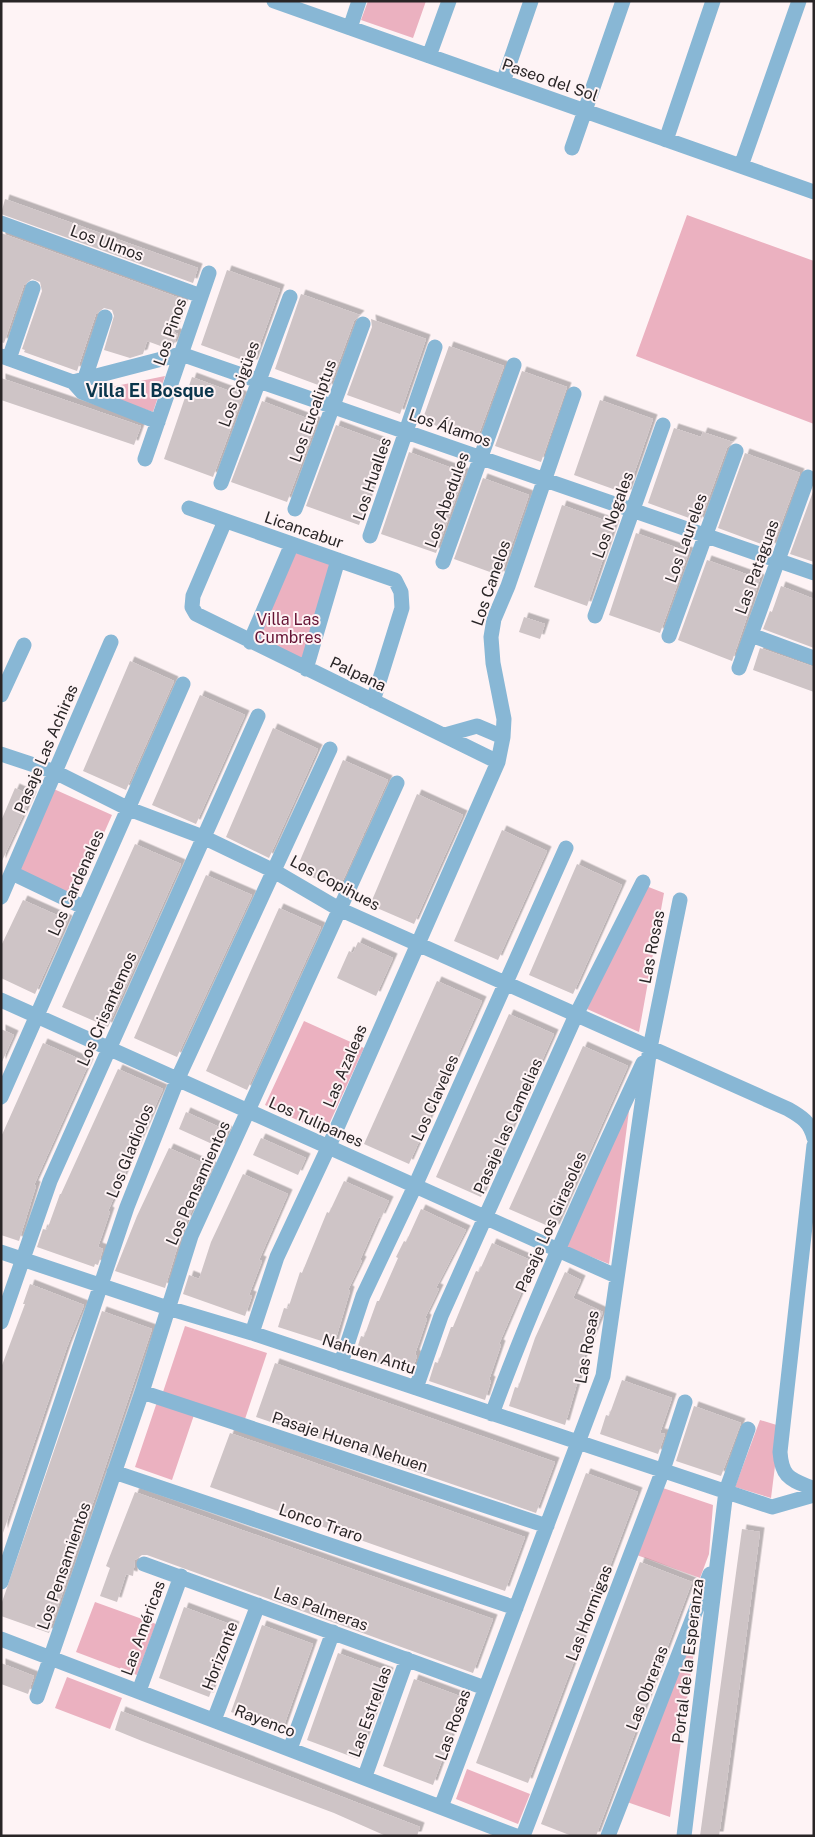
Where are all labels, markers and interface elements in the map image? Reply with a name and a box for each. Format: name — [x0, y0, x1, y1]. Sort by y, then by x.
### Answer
street label: Paseo del Sol — [499, 55, 601, 105]
street label: Los Ulmos — [68, 221, 146, 265]
street label: Los Pinos — [150, 296, 190, 368]
street label: Los Coigües — [215, 338, 263, 430]
street label: Los Eucaliptus — [286, 357, 340, 465]
district label: Villa El Bosque — [86, 380, 214, 401]
street label: Los Álamos — [406, 404, 494, 451]
street label: Los Hualles — [349, 435, 395, 523]
street label: Los Abedules — [421, 450, 473, 550]
street label: Los Nogales — [589, 469, 637, 561]
street label: Los Laureles — [661, 491, 711, 585]
street label: Licancabur — [262, 508, 346, 552]
street label: Las Pataguas — [731, 517, 783, 617]
street label: Los Canelos — [467, 538, 515, 628]
park label: Villa Las Cumbres — [254, 610, 322, 647]
street label: Palpana — [327, 653, 389, 695]
street label: Pasaje Las Achiras — [10, 682, 82, 816]
street label: Los Cardenales — [44, 827, 108, 939]
street label: Los Copihues — [287, 851, 383, 915]
street label: Las Rosas — [636, 909, 668, 985]
street label: Los Crisantemos — [73, 949, 141, 1069]
street label: Las Azaleas — [319, 1022, 371, 1110]
street label: Los Claveles — [407, 1052, 463, 1144]
street label: Pasaje las Camelias — [470, 1055, 546, 1197]
street label: Los Tulipanes — [266, 1093, 366, 1151]
street label: Los Gladiolos — [103, 1101, 157, 1201]
street label: Los Pensamientos — [162, 1118, 234, 1248]
street label: Pasaje Los Girasoles — [511, 1149, 591, 1295]
street label: Las Rosas — [571, 1309, 603, 1385]
street label: Nahuen Antu — [320, 1330, 418, 1378]
street label: Pasaje Huena Nehuen — [269, 1408, 431, 1476]
street label: Los Pensamientos — [33, 1500, 95, 1632]
street label: Lonco Traro — [276, 1500, 366, 1546]
street label: Las Hormigas — [562, 1562, 616, 1664]
street label: Las Américas — [117, 1578, 169, 1678]
street label: Portal de la Esperanza — [668, 1578, 708, 1744]
street label: Las Palmeras — [271, 1583, 371, 1635]
street label: Horizonte — [198, 1619, 242, 1693]
street label: Las Obreras — [622, 1643, 672, 1733]
street label: Las Estrellas — [345, 1664, 395, 1760]
street label: Las Rosas — [431, 1687, 475, 1763]
street label: Rayenco — [232, 1701, 298, 1741]

